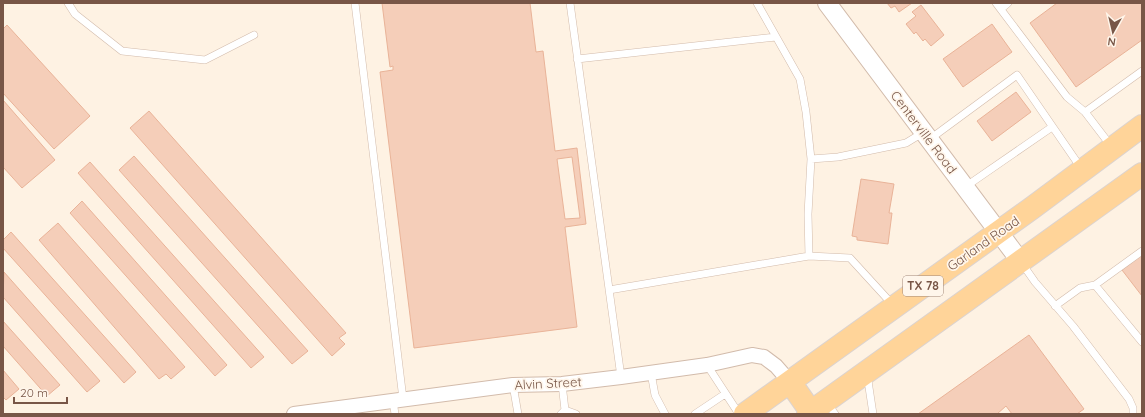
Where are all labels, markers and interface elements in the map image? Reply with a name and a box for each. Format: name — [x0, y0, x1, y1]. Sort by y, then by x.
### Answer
north arrow — [1093, 12, 1133, 52]
text: N — [1107, 34, 1117, 49]
street label: Centerville Road — [888, 88, 960, 176]
street label: Garland Road — [944, 212, 1022, 274]
road number: TX 78 — [903, 276, 943, 296]
street label: Alvin Street — [514, 373, 582, 393]
scale bar — [14, 379, 67, 405]
text: 20 m — [20, 385, 48, 400]

